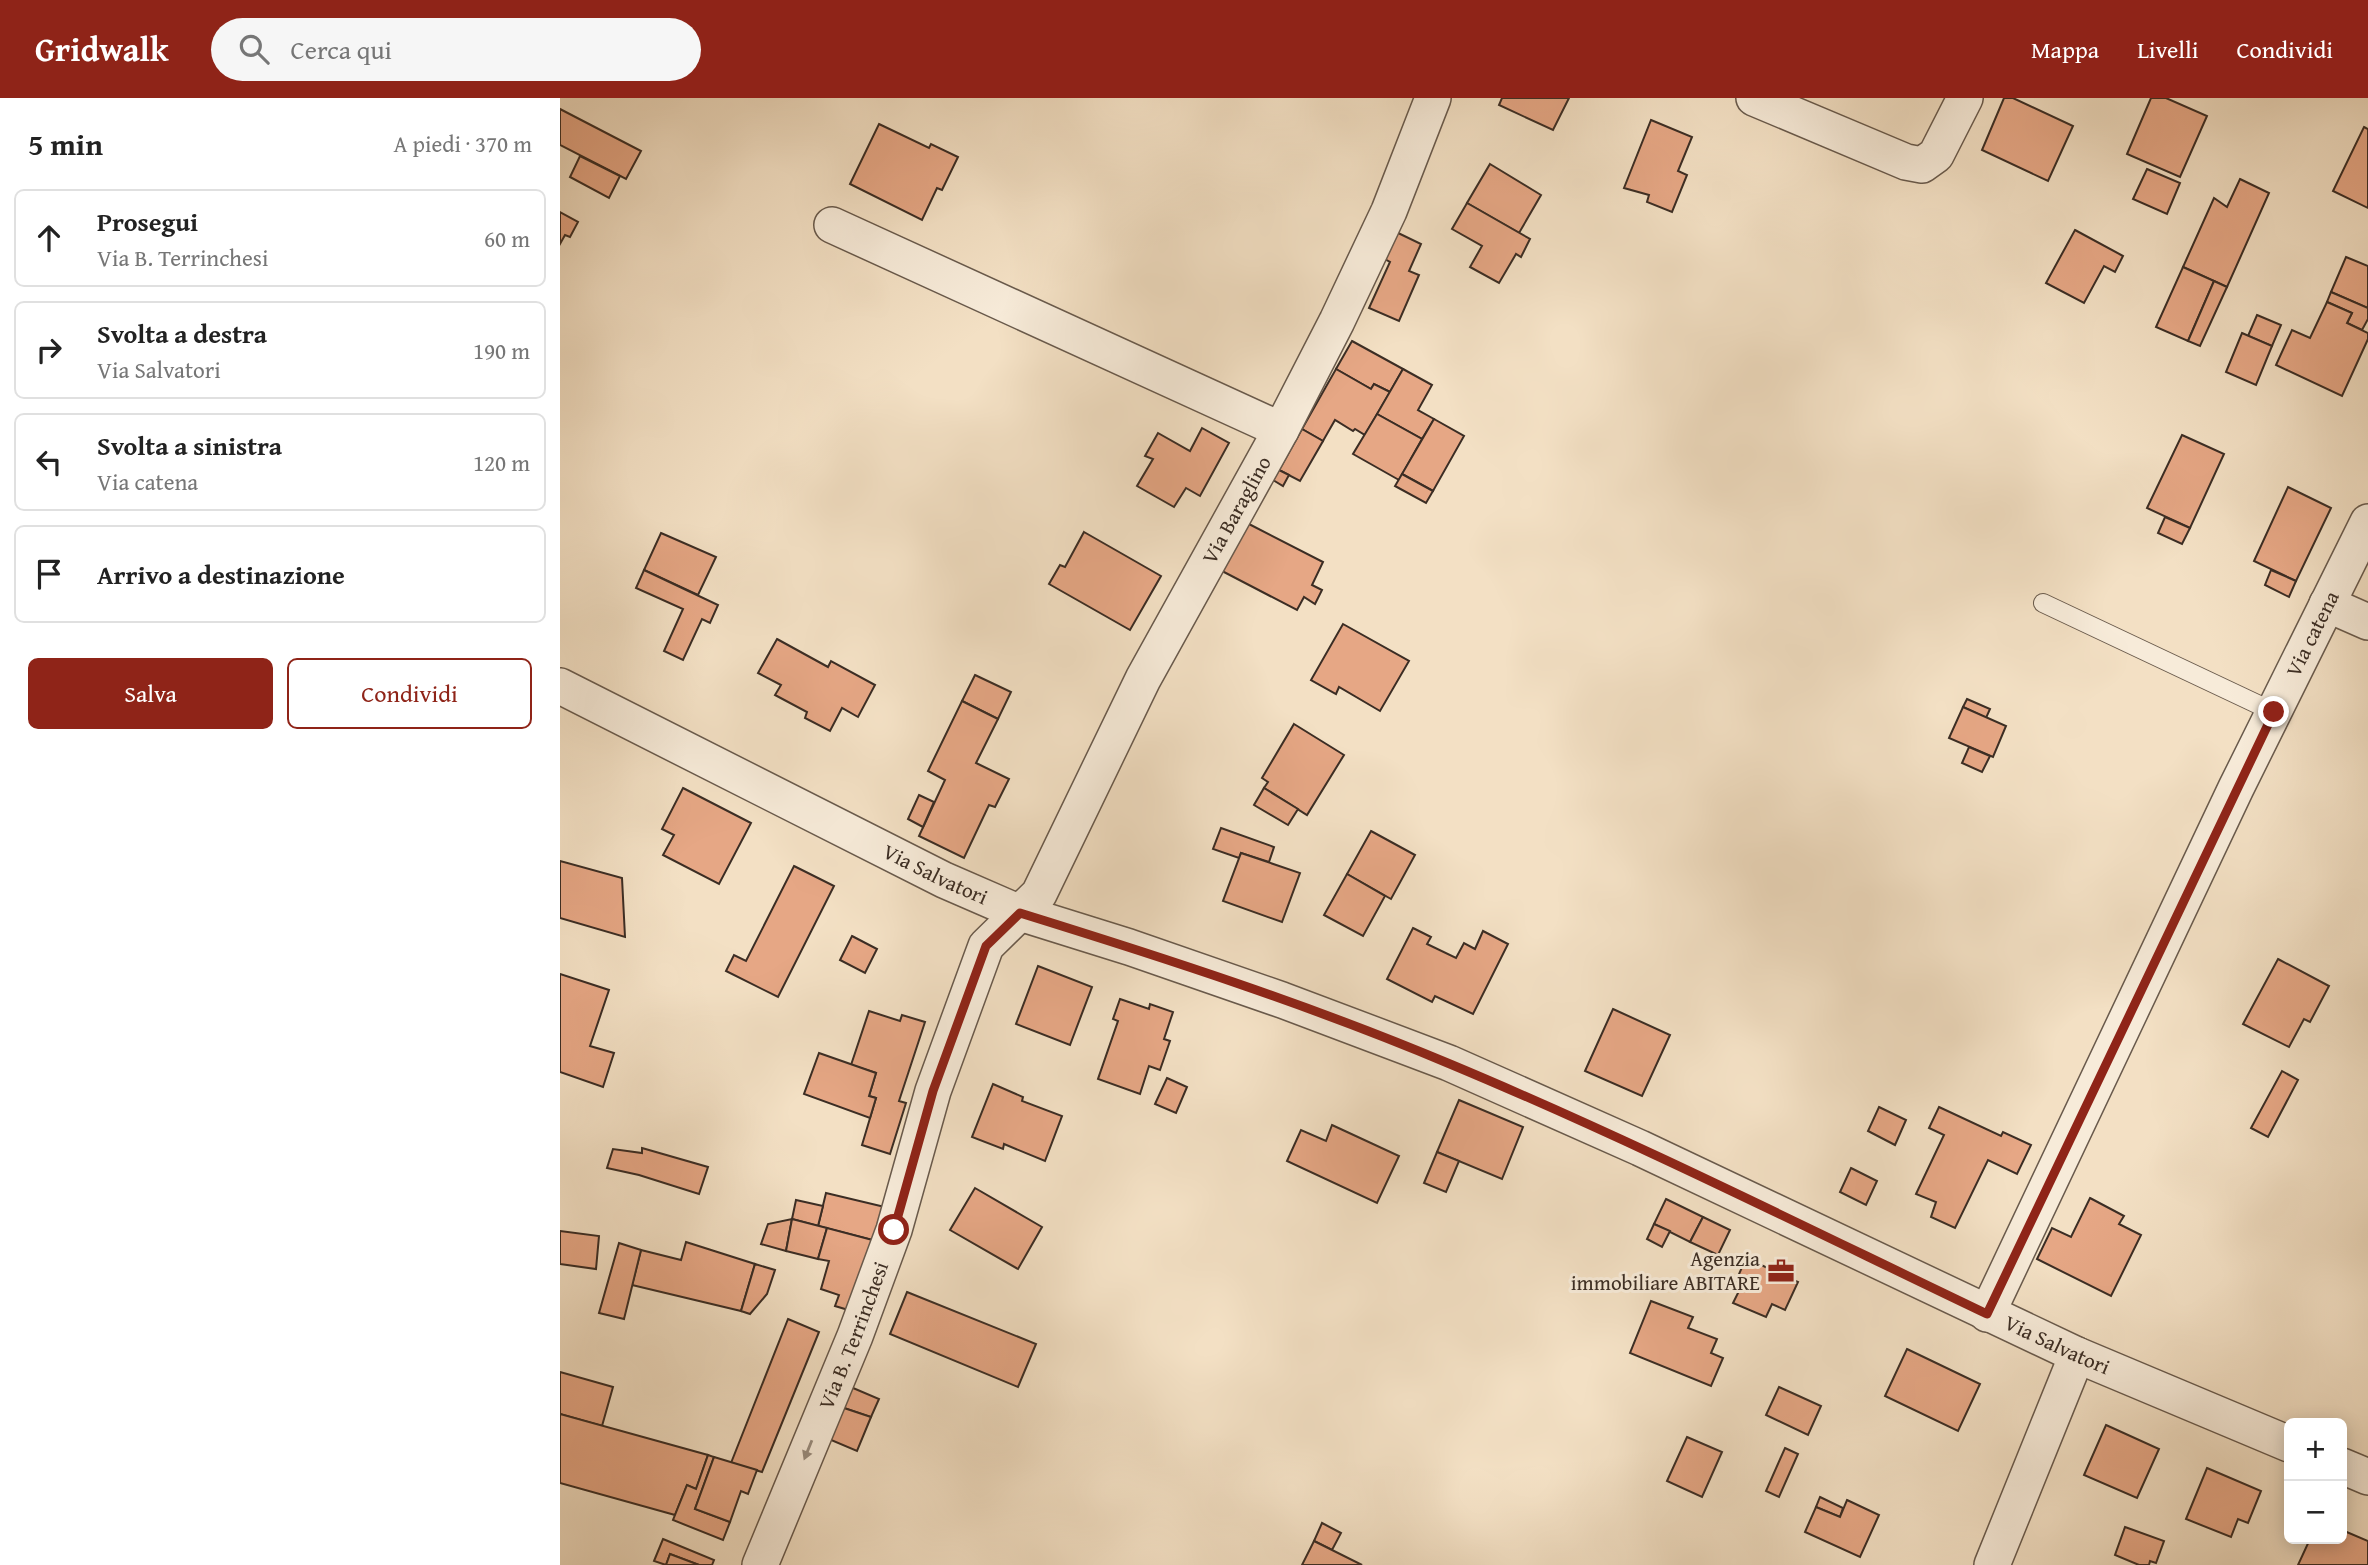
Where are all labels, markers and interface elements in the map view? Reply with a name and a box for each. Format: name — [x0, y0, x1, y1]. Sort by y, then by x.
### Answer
search box — [211, 18, 701, 81]
text: Gridwalk — [35, 25, 169, 73]
icon: search — [235, 30, 273, 68]
text: Cerca qui — [291, 30, 392, 69]
text: Mappa — [2031, 32, 2099, 67]
text: Livelli — [2137, 32, 2198, 67]
text: Condividi — [2236, 32, 2333, 67]
text: 5 min — [28, 122, 103, 166]
text: A piedi · 370 m — [394, 127, 532, 160]
text: Prosegui — [97, 202, 198, 241]
icon: ahead — [30, 219, 68, 257]
text: 60 m — [484, 222, 530, 255]
text: Via B. Terrinchesi — [97, 241, 268, 274]
text: Svolta a destra — [97, 314, 267, 353]
icon: right — [30, 331, 68, 369]
text: 190 m — [473, 334, 530, 367]
text: Via Salvatori — [97, 353, 221, 386]
text: Svolta a sinistra — [97, 426, 282, 465]
icon: left — [30, 443, 68, 481]
text: 120 m — [473, 446, 530, 479]
street label: Via Baraglino — [1194, 450, 1279, 569]
text: Via catena — [97, 465, 198, 498]
icon: arrive — [30, 555, 68, 593]
text: Arrivo a destinazione — [97, 555, 345, 594]
street label: Via catena — [2278, 585, 2346, 682]
button: Salva — [28, 658, 273, 729]
button: Condividi — [287, 658, 532, 729]
route end — [2258, 696, 2289, 727]
street label: Via Salvatori — [878, 836, 993, 912]
route start — [878, 1214, 909, 1245]
place label: Agenzia immobiliare ABITARE — [1571, 1243, 1760, 1298]
office icon: Agenzia immobiliare ABITARE — [1766, 1256, 1796, 1286]
street label: Via B. Terrinchesi — [810, 1257, 896, 1414]
street label: Via Salvatori — [1999, 1307, 2115, 1382]
map controls — [2284, 1418, 2347, 1544]
button: + — [2284, 1418, 2347, 1481]
one-way arrow — [803, 1439, 814, 1460]
button: − — [2284, 1481, 2347, 1544]

